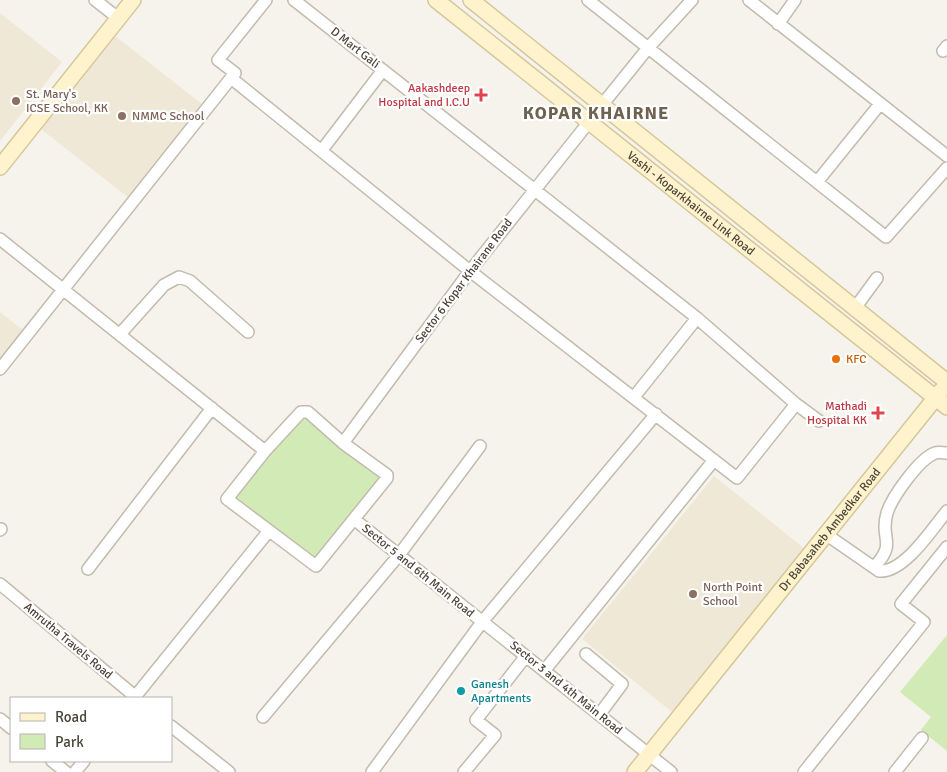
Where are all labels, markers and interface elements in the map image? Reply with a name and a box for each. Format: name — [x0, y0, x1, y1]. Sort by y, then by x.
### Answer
street label: D Mart Gali — [327, 24, 383, 72]
place label: Aakashdeep Hospital and I.C.U — [378, 81, 470, 110]
place label: St. Mary's ICSE School, KK — [26, 87, 108, 116]
marker: Aakashdeep Hospital and I.C.U — [474, 88, 488, 102]
marker: St. Mary's ICSE School, KK — [10, 95, 22, 107]
district label: KOPAR KHAIRNE — [523, 102, 669, 124]
place label: NMMC School — [132, 109, 205, 124]
marker: NMMC School — [116, 110, 128, 122]
street label: Vashi - Koparkhairne Link Road — [624, 148, 758, 259]
street label: Sector 6 Kopar Khairane Road — [412, 216, 516, 346]
place label: KFC — [846, 352, 867, 367]
marker: KFC — [830, 353, 842, 365]
place label: Mathadi Hospital KK — [807, 399, 867, 428]
marker: Mathadi Hospital KK — [871, 406, 885, 420]
street label: Dr Babasaheb Ambedkar Road — [776, 465, 884, 594]
street label: Sector 5 and 6th Main Road — [359, 521, 477, 621]
place label: North Point School — [703, 580, 762, 609]
marker: North Point School — [687, 588, 699, 600]
street label: Amrutha Travels Road — [21, 599, 115, 683]
street label: Sector 3 and 4th Main Road — [507, 638, 625, 738]
place label: Ganesh Apartments — [471, 677, 531, 706]
marker: Ganesh Apartments — [455, 685, 467, 697]
legend — [10, 697, 172, 762]
text: Road — [55, 708, 87, 726]
text: Park — [55, 733, 84, 751]

